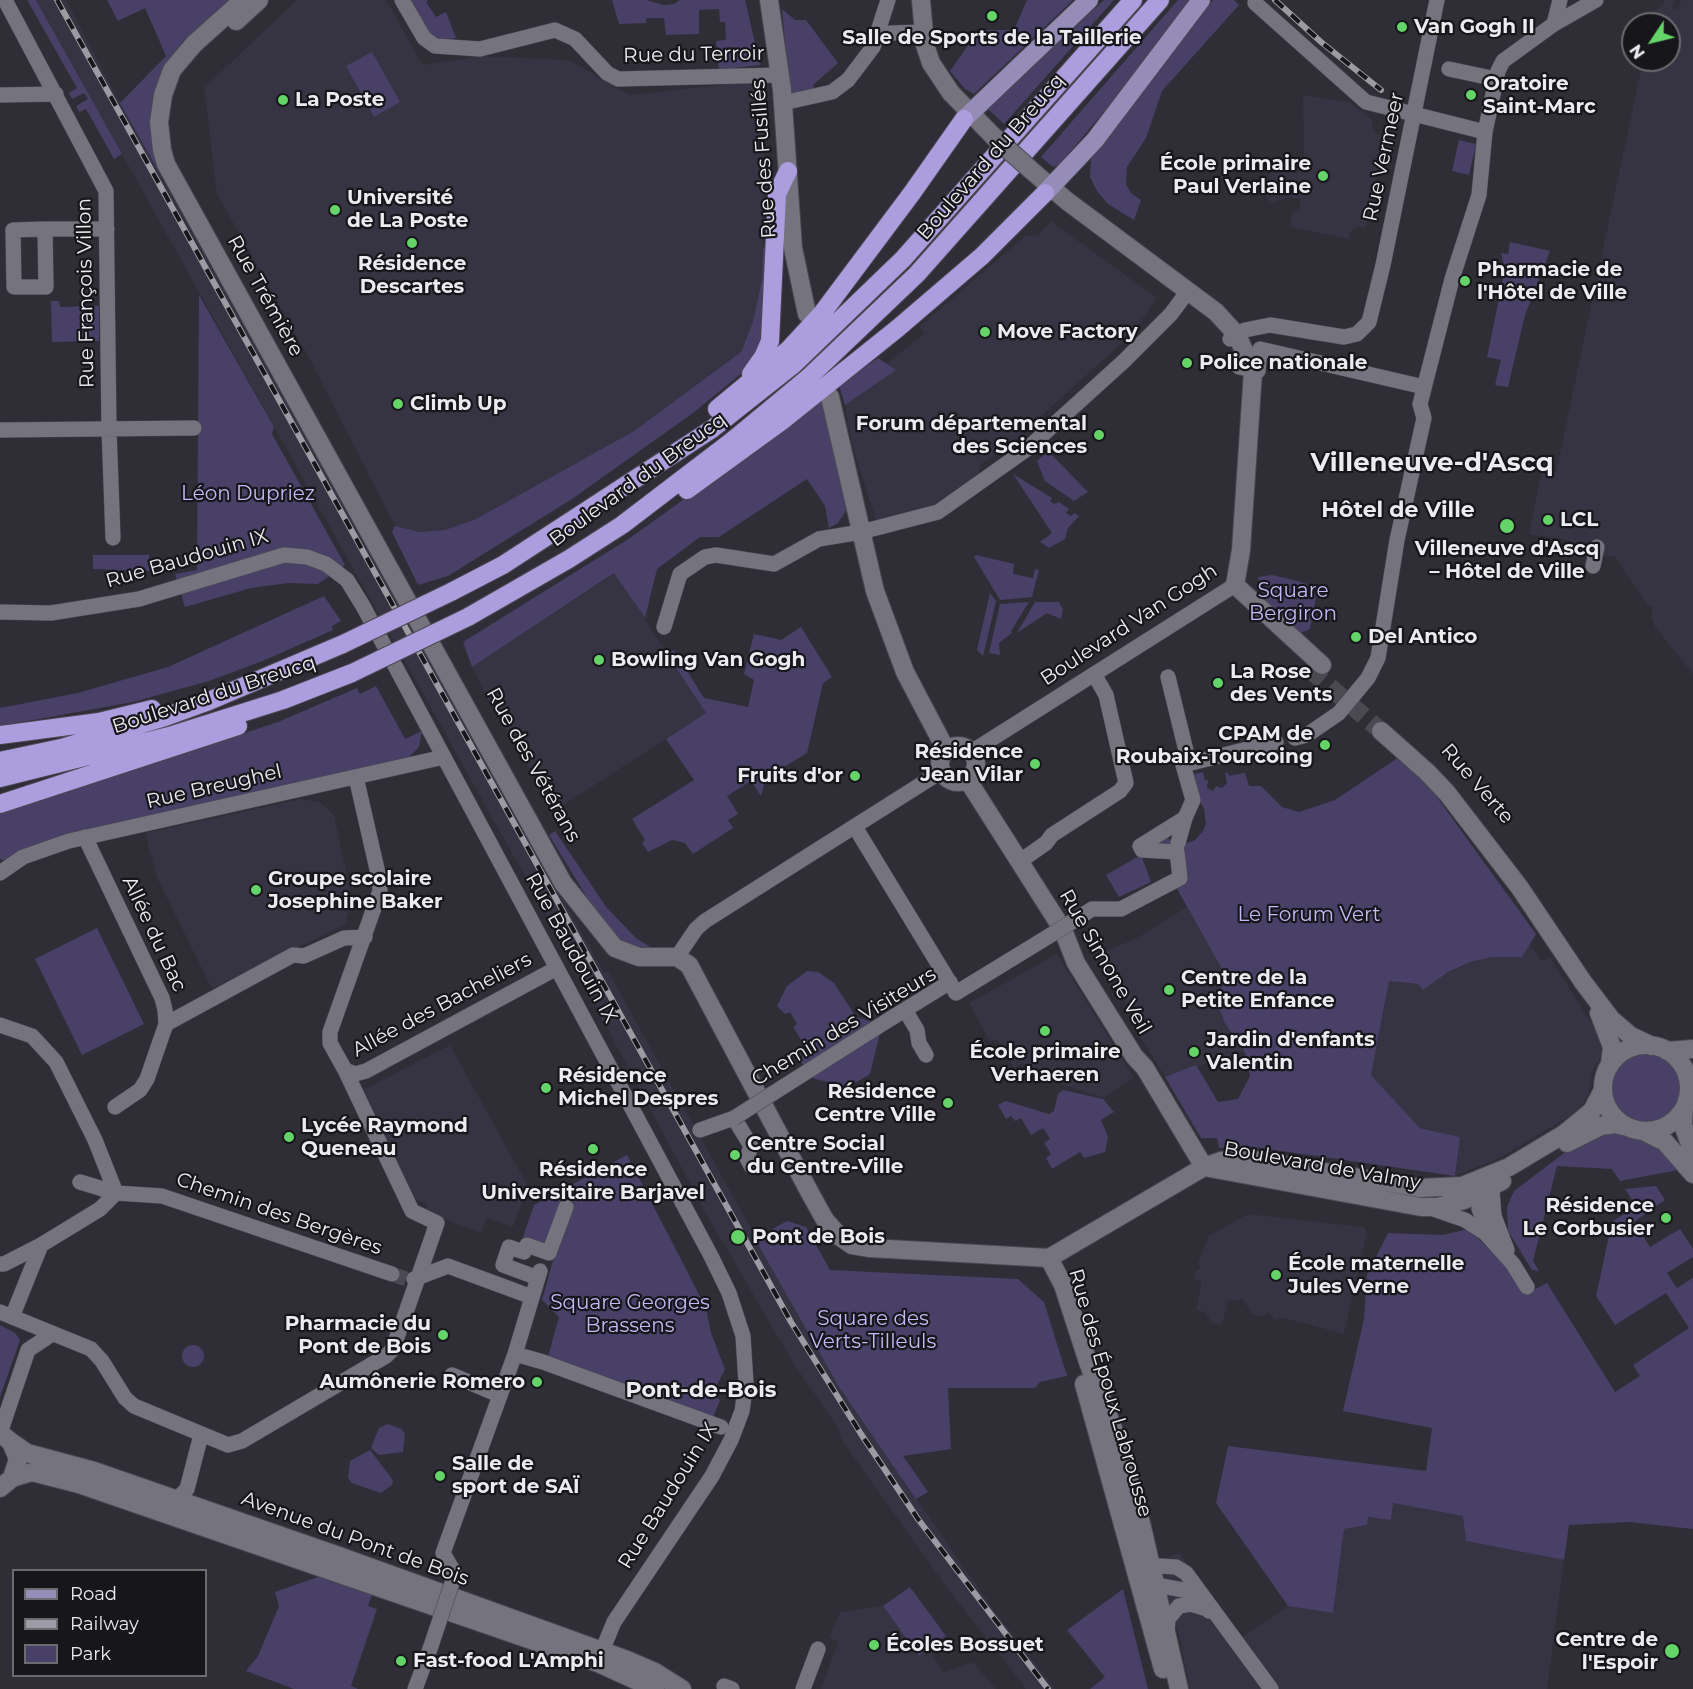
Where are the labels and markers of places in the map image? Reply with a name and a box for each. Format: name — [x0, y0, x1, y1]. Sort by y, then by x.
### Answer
marker: Salle de Sports de la Taillerie — [985, 9, 999, 23]
place label: Van Gogh II — [1414, 15, 1535, 39]
marker: Van Gogh II — [1395, 20, 1409, 34]
place label: Salle de Sports de la Taillerie — [842, 26, 1142, 50]
place label: Oratoire Saint-Marc — [1483, 72, 1596, 119]
place label: La Poste — [295, 88, 384, 112]
marker: Oratoire Saint-Marc — [1464, 88, 1478, 102]
marker: La Poste — [276, 93, 290, 107]
place label: École primaire Paul Verlaine — [1160, 152, 1311, 199]
marker: École primaire Paul Verlaine — [1316, 169, 1330, 183]
place label: Université de La Poste — [347, 186, 468, 233]
marker: Université de La Poste — [328, 203, 342, 217]
marker: Résidence Descartes — [405, 236, 419, 250]
place label: Résidence Descartes — [358, 252, 466, 299]
place label: Pharmacie de l'Hôtel de Ville — [1477, 258, 1627, 305]
marker: Pharmacie de l'Hôtel de Ville — [1458, 274, 1472, 288]
place label: Move Factory — [997, 320, 1138, 344]
marker: Move Factory — [978, 325, 992, 339]
place label: Police nationale — [1199, 351, 1367, 375]
marker: Police nationale — [1180, 356, 1194, 370]
place label: Climb Up — [410, 392, 507, 416]
marker: Climb Up — [391, 397, 405, 411]
place label: Forum départemental des Sciences — [856, 412, 1087, 459]
marker: Forum départemental des Sciences — [1092, 428, 1106, 442]
place label: LCL — [1560, 508, 1598, 532]
marker: LCL — [1541, 513, 1555, 527]
marker: Villeneuve d'Ascq – Hôtel de Ville — [1498, 517, 1516, 535]
place label: Villeneuve d'Ascq – Hôtel de Ville — [1415, 537, 1599, 584]
place label: Del Antico — [1368, 625, 1477, 649]
marker: Del Antico — [1349, 630, 1363, 644]
place label: Bowling Van Gogh — [611, 648, 805, 672]
marker: Bowling Van Gogh — [592, 653, 606, 667]
place label: La Rose des Vents — [1230, 660, 1332, 707]
marker: La Rose des Vents — [1211, 676, 1225, 690]
place label: CPAM de Roubaix-Tourcoing — [1116, 722, 1313, 769]
marker: CPAM de Roubaix-Tourcoing — [1318, 738, 1332, 752]
place label: Résidence Jean Vilar — [914, 740, 1023, 787]
marker: Résidence Jean Vilar — [1028, 757, 1042, 771]
place label: Fruits d'or — [737, 764, 843, 788]
marker: Fruits d'or — [848, 769, 862, 783]
place label: Groupe scolaire Josephine Baker — [268, 867, 442, 914]
marker: Groupe scolaire Josephine Baker — [249, 883, 263, 897]
place label: Centre de la Petite Enfance — [1181, 966, 1335, 1013]
marker: Centre de la Petite Enfance — [1162, 983, 1176, 997]
marker: École primaire Verhaeren — [1038, 1024, 1052, 1038]
place label: Jardin d'enfants Valentin — [1206, 1028, 1375, 1075]
place label: École primaire Verhaeren — [969, 1040, 1121, 1087]
marker: Jardin d'enfants Valentin — [1187, 1045, 1201, 1059]
place label: Résidence Michel Despres — [558, 1064, 718, 1111]
place label: Résidence Centre Ville — [815, 1080, 936, 1127]
marker: Résidence Michel Despres — [539, 1081, 553, 1095]
marker: Résidence Centre Ville — [941, 1096, 955, 1110]
place label: Lycée Raymond Queneau — [301, 1114, 468, 1161]
marker: Lycée Raymond Queneau — [282, 1130, 296, 1144]
place label: Centre Social du Centre-Ville — [747, 1132, 903, 1179]
marker: Résidence Universitaire Barjavel — [586, 1142, 600, 1156]
marker: Centre Social du Centre-Ville — [728, 1148, 742, 1162]
place label: Résidence Universitaire Barjavel — [481, 1158, 705, 1205]
place label: Résidence Le Corbusier — [1523, 1194, 1654, 1241]
marker: Résidence Le Corbusier — [1659, 1211, 1673, 1225]
place label: Pont de Bois — [752, 1225, 885, 1249]
marker: Pont de Bois — [729, 1228, 747, 1246]
place label: École maternelle Jules Verne — [1288, 1252, 1464, 1299]
marker: École maternelle Jules Verne — [1269, 1268, 1283, 1282]
place label: Pharmacie du Pont de Bois — [285, 1312, 431, 1359]
marker: Pharmacie du Pont de Bois — [436, 1328, 450, 1342]
place label: Aumônerie Romero — [320, 1370, 525, 1394]
marker: Aumônerie Romero — [530, 1375, 544, 1389]
place label: Salle de sport de SAÏ — [452, 1452, 580, 1499]
marker: Salle de sport de SAÏ — [433, 1469, 447, 1483]
place label: Centre de l'Espoir — [1556, 1628, 1658, 1675]
place label: Écoles Bossuet — [886, 1633, 1044, 1657]
marker: Écoles Bossuet — [867, 1638, 881, 1652]
marker: Centre de l'Espoir — [1663, 1642, 1681, 1660]
place label: Fast-food L'Amphi — [413, 1649, 604, 1673]
marker: Fast-food L'Amphi — [394, 1654, 408, 1668]

